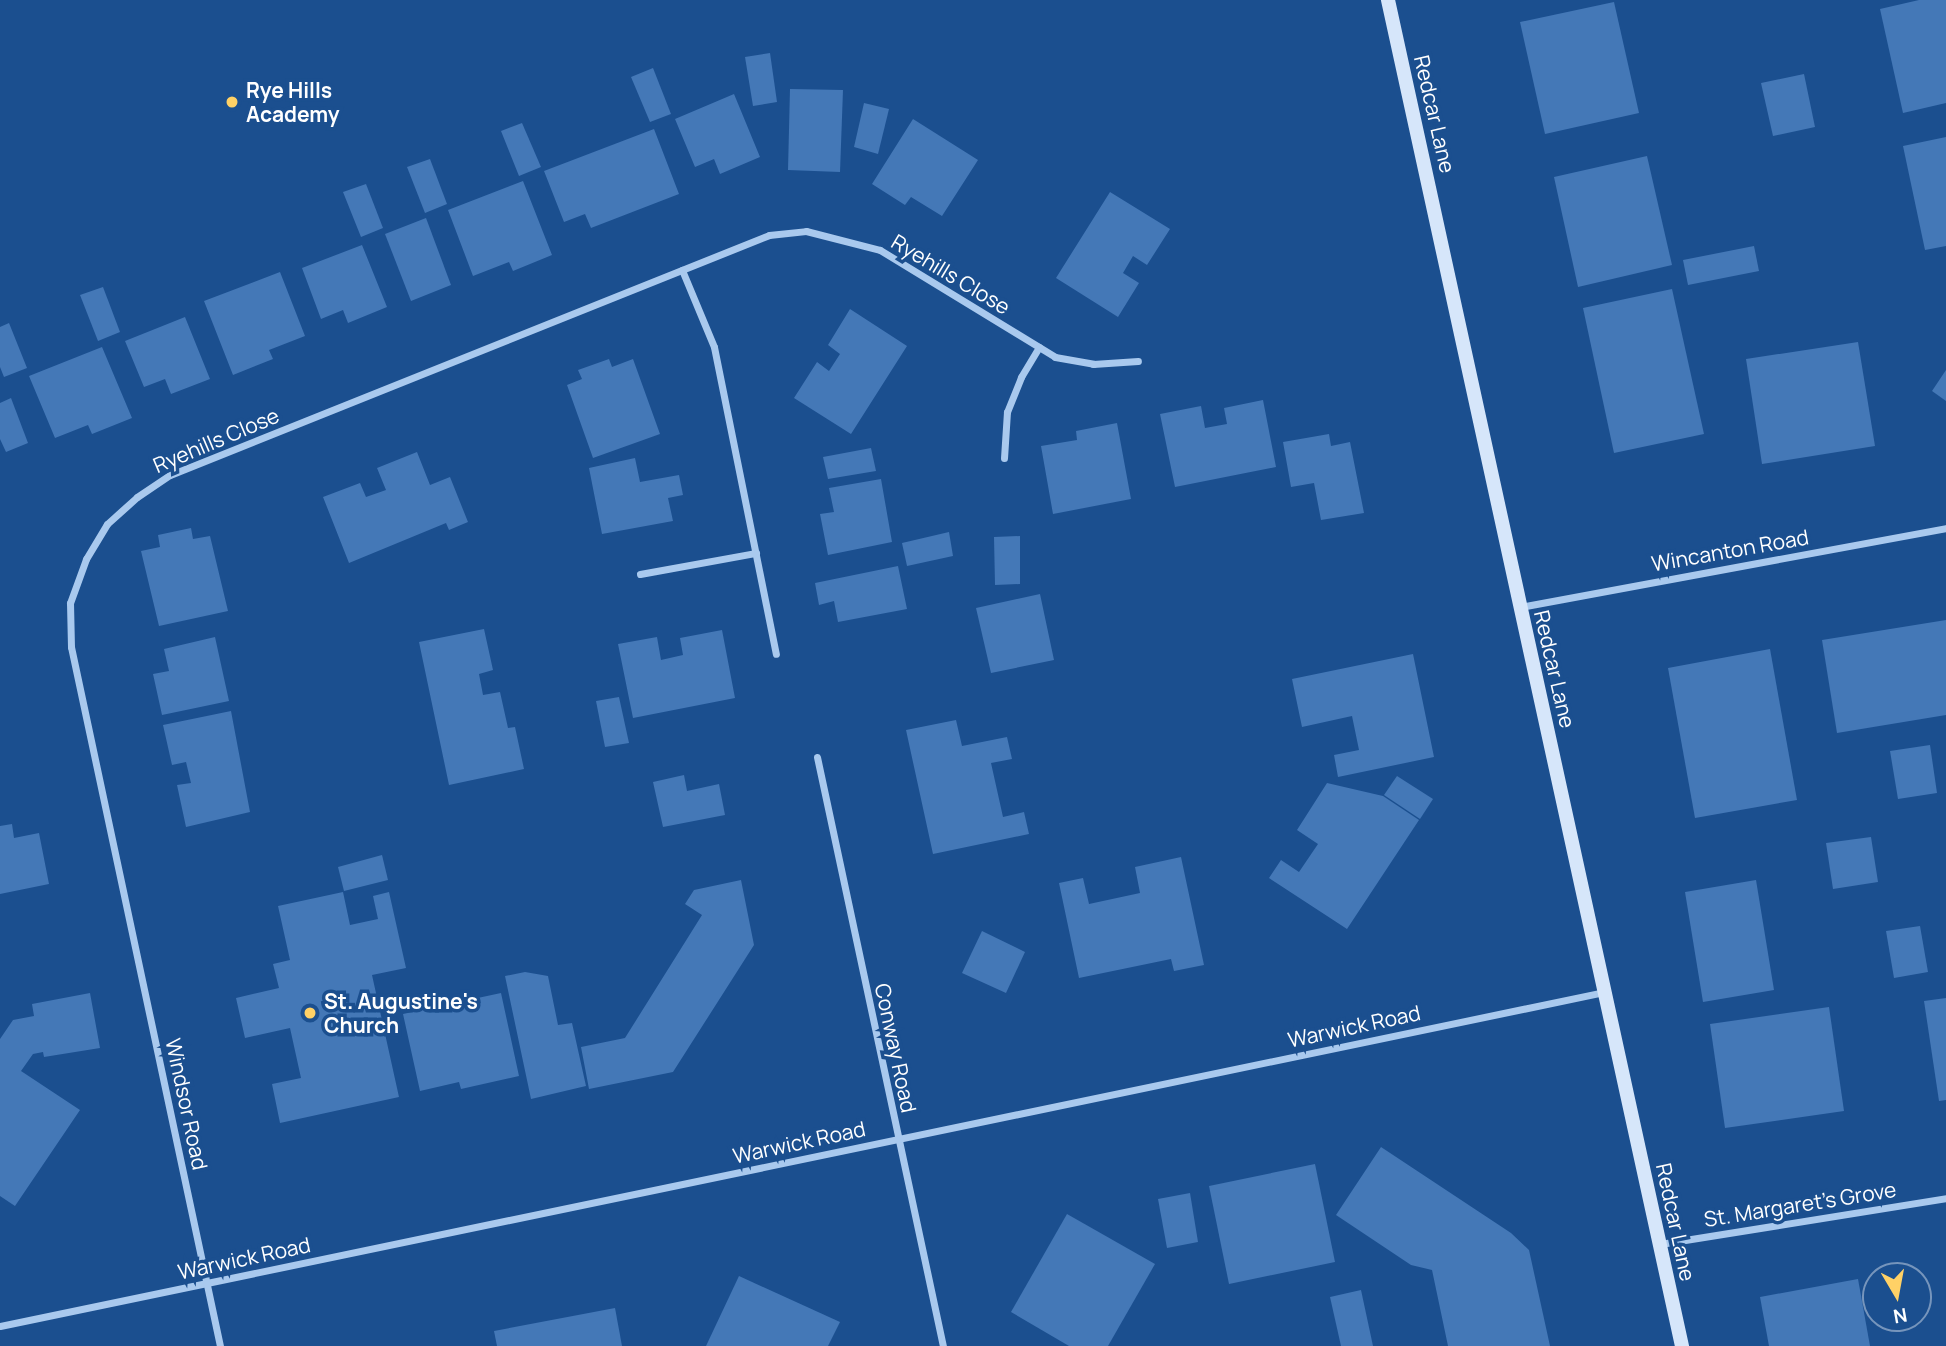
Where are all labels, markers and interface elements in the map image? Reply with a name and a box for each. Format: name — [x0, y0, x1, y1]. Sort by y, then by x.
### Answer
street label: Redcar Lane — [1409, 53, 1461, 175]
place label: Rye Hills Academy — [246, 77, 340, 127]
marker: Rye Hills Academy — [224, 94, 240, 110]
street label: Ryehills Close — [887, 229, 1015, 319]
street label: Ryehills Close — [149, 402, 283, 478]
street label: Wincanton Road — [1649, 524, 1811, 576]
street label: Redcar Lane — [1529, 608, 1581, 730]
street label: Conway Road — [870, 981, 922, 1115]
place label: St. Augustine's Church — [324, 988, 478, 1038]
street label: Warwick Road — [1285, 1000, 1423, 1052]
marker: St. Augustine's Church — [302, 1005, 318, 1021]
street label: Windsor Road — [161, 1036, 213, 1172]
street label: Warwick Road — [730, 1116, 868, 1168]
street label: Redcar Lane — [1651, 1161, 1701, 1283]
street label: St. Margaret's Grove — [1702, 1176, 1898, 1232]
street label: Warwick Road — [175, 1232, 313, 1284]
north arrow — [1862, 1262, 1932, 1332]
text: N — [1891, 1302, 1909, 1330]

